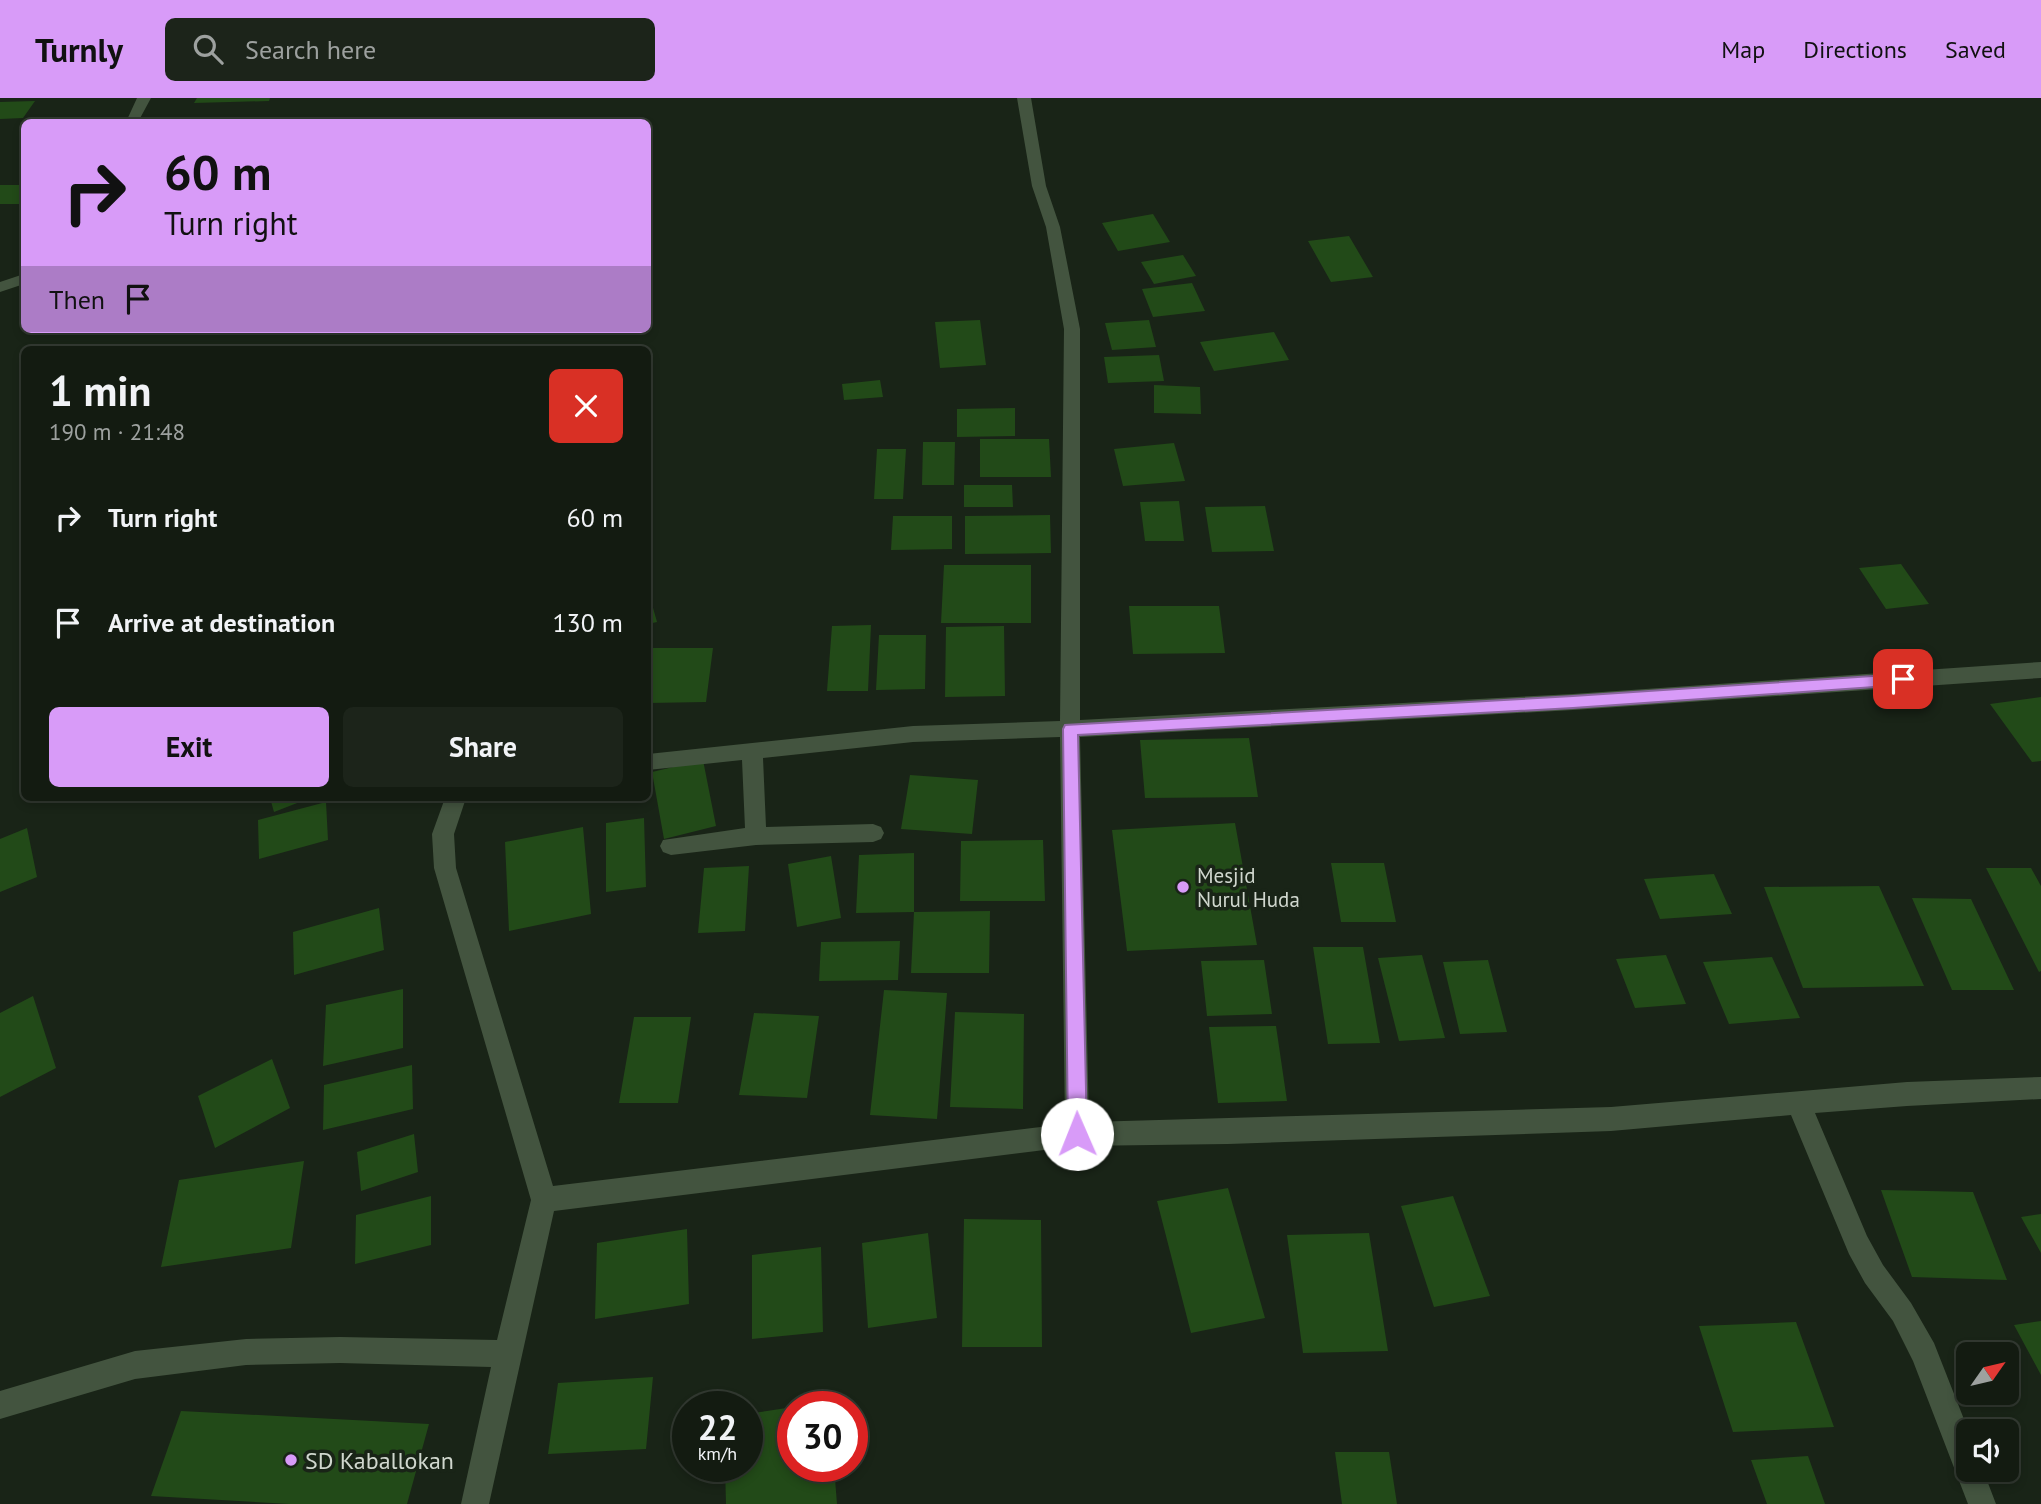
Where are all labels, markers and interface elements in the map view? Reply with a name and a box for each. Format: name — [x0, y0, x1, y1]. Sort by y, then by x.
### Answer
search box — [165, 18, 655, 81]
text: Turnly — [35, 28, 123, 71]
icon: search — [189, 30, 227, 68]
text: Search here — [245, 33, 376, 66]
text: Map — [1721, 34, 1765, 65]
text: Directions — [1803, 34, 1907, 65]
text: Saved — [1945, 34, 2006, 65]
text: 60 m — [164, 140, 271, 204]
icon: right — [49, 147, 140, 238]
text: Turn right — [164, 202, 298, 244]
icon: arrive — [119, 280, 157, 318]
text: Then — [49, 283, 105, 316]
text: 1 min — [49, 363, 151, 418]
button: close — [549, 369, 623, 443]
text: 190 m · 21:48 — [49, 417, 185, 446]
icon: right — [49, 499, 87, 537]
text: Turn right — [108, 501, 217, 534]
text: 60 m — [567, 501, 623, 534]
icon: arrive — [49, 604, 87, 642]
text: Arrive at destination — [108, 606, 335, 639]
text: 130 m — [552, 606, 623, 639]
pin — [1873, 649, 1933, 709]
icon: arrive — [1884, 660, 1922, 698]
button: Exit — [49, 707, 329, 787]
button: Share — [343, 707, 623, 787]
place label: Mesjid Nurul Huda — [1197, 862, 1300, 913]
marker: Mesjid Nurul Huda — [1175, 879, 1191, 895]
position arrow — [1040, 1097, 1114, 1171]
north arrow — [1956, 1342, 2020, 1405]
map controls — [1956, 1342, 2019, 1482]
speed limit sign: 30 — [777, 1391, 868, 1482]
text: 22 — [698, 1404, 737, 1450]
button: sound — [1956, 1419, 2019, 1482]
text: km/h — [698, 1442, 737, 1465]
place label: SD Kaballokan — [305, 1445, 454, 1476]
marker: SD Kaballokan — [283, 1452, 299, 1468]

